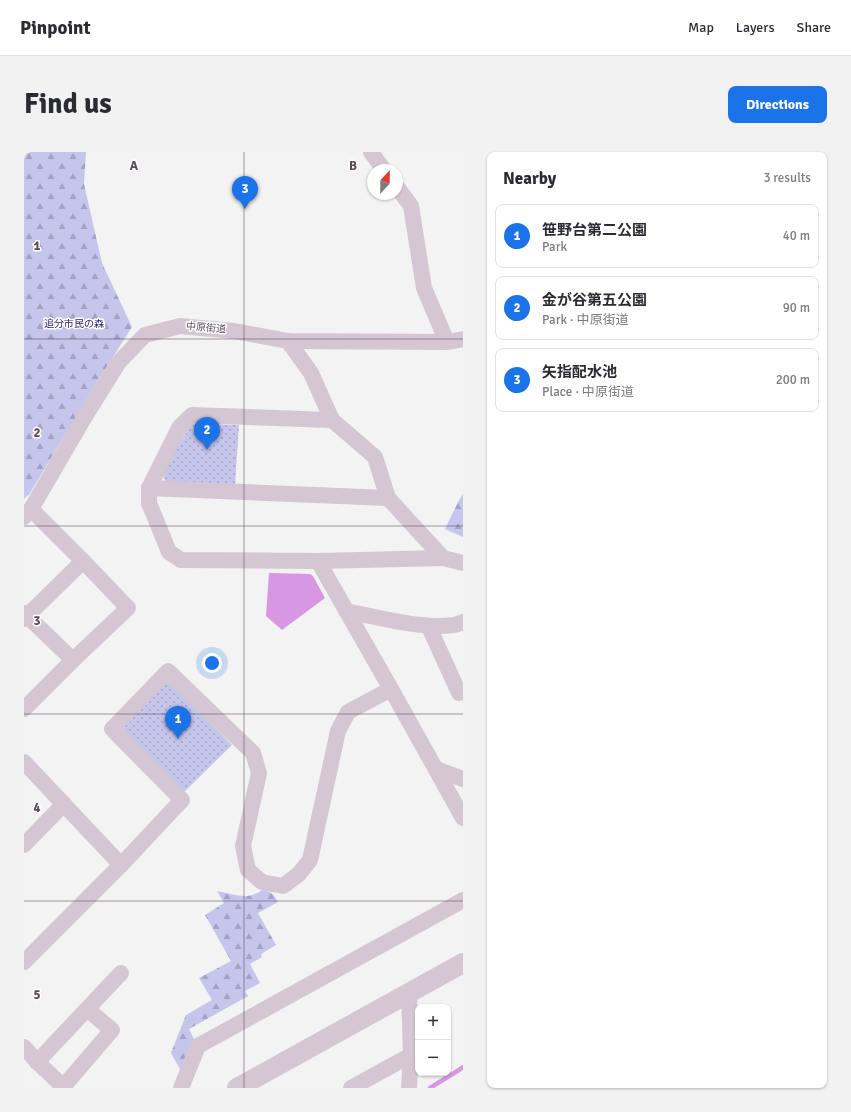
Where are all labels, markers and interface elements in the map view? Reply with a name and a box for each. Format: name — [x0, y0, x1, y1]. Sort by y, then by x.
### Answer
text: Pinpoint — [20, 16, 91, 40]
text: Map — [688, 19, 714, 36]
text: Layers — [736, 19, 775, 36]
text: Share — [797, 19, 831, 36]
button: Directions — [728, 86, 827, 123]
text: Find us — [24, 87, 112, 121]
text: A — [130, 158, 139, 174]
text: B — [349, 158, 357, 174]
north arrow — [367, 164, 403, 200]
text: Nearby — [503, 168, 556, 189]
text: 3 results — [763, 170, 811, 186]
pin: 3 — [232, 176, 258, 209]
text: 笹野台第二公園 — [542, 221, 647, 239]
text: 1 — [513, 228, 521, 244]
text: 40 m — [783, 228, 810, 244]
text: 1 — [33, 238, 41, 254]
text: Park — [542, 239, 567, 255]
text: 金が谷第五公園 — [542, 291, 647, 309]
text: 2 — [513, 300, 521, 316]
text: 90 m — [783, 300, 810, 316]
text: Park · 中原街道 — [542, 312, 629, 328]
park label: 追分市民の森 — [44, 318, 104, 330]
street label: 中原街道 — [186, 320, 226, 336]
text: 矢指配水池 — [542, 363, 617, 381]
text: 3 — [513, 372, 521, 388]
text: 200 m — [776, 372, 810, 388]
text: Place · 中原街道 — [542, 384, 634, 400]
pin: 2 — [194, 417, 220, 450]
text: 2 — [33, 425, 41, 441]
text: 3 — [33, 613, 41, 629]
your location — [202, 653, 222, 673]
pin: 1 — [165, 706, 191, 739]
text: 4 — [33, 800, 41, 816]
text: 5 — [33, 987, 41, 1003]
map controls — [415, 1004, 451, 1076]
button: + — [415, 1004, 451, 1040]
button: − — [415, 1040, 451, 1076]

